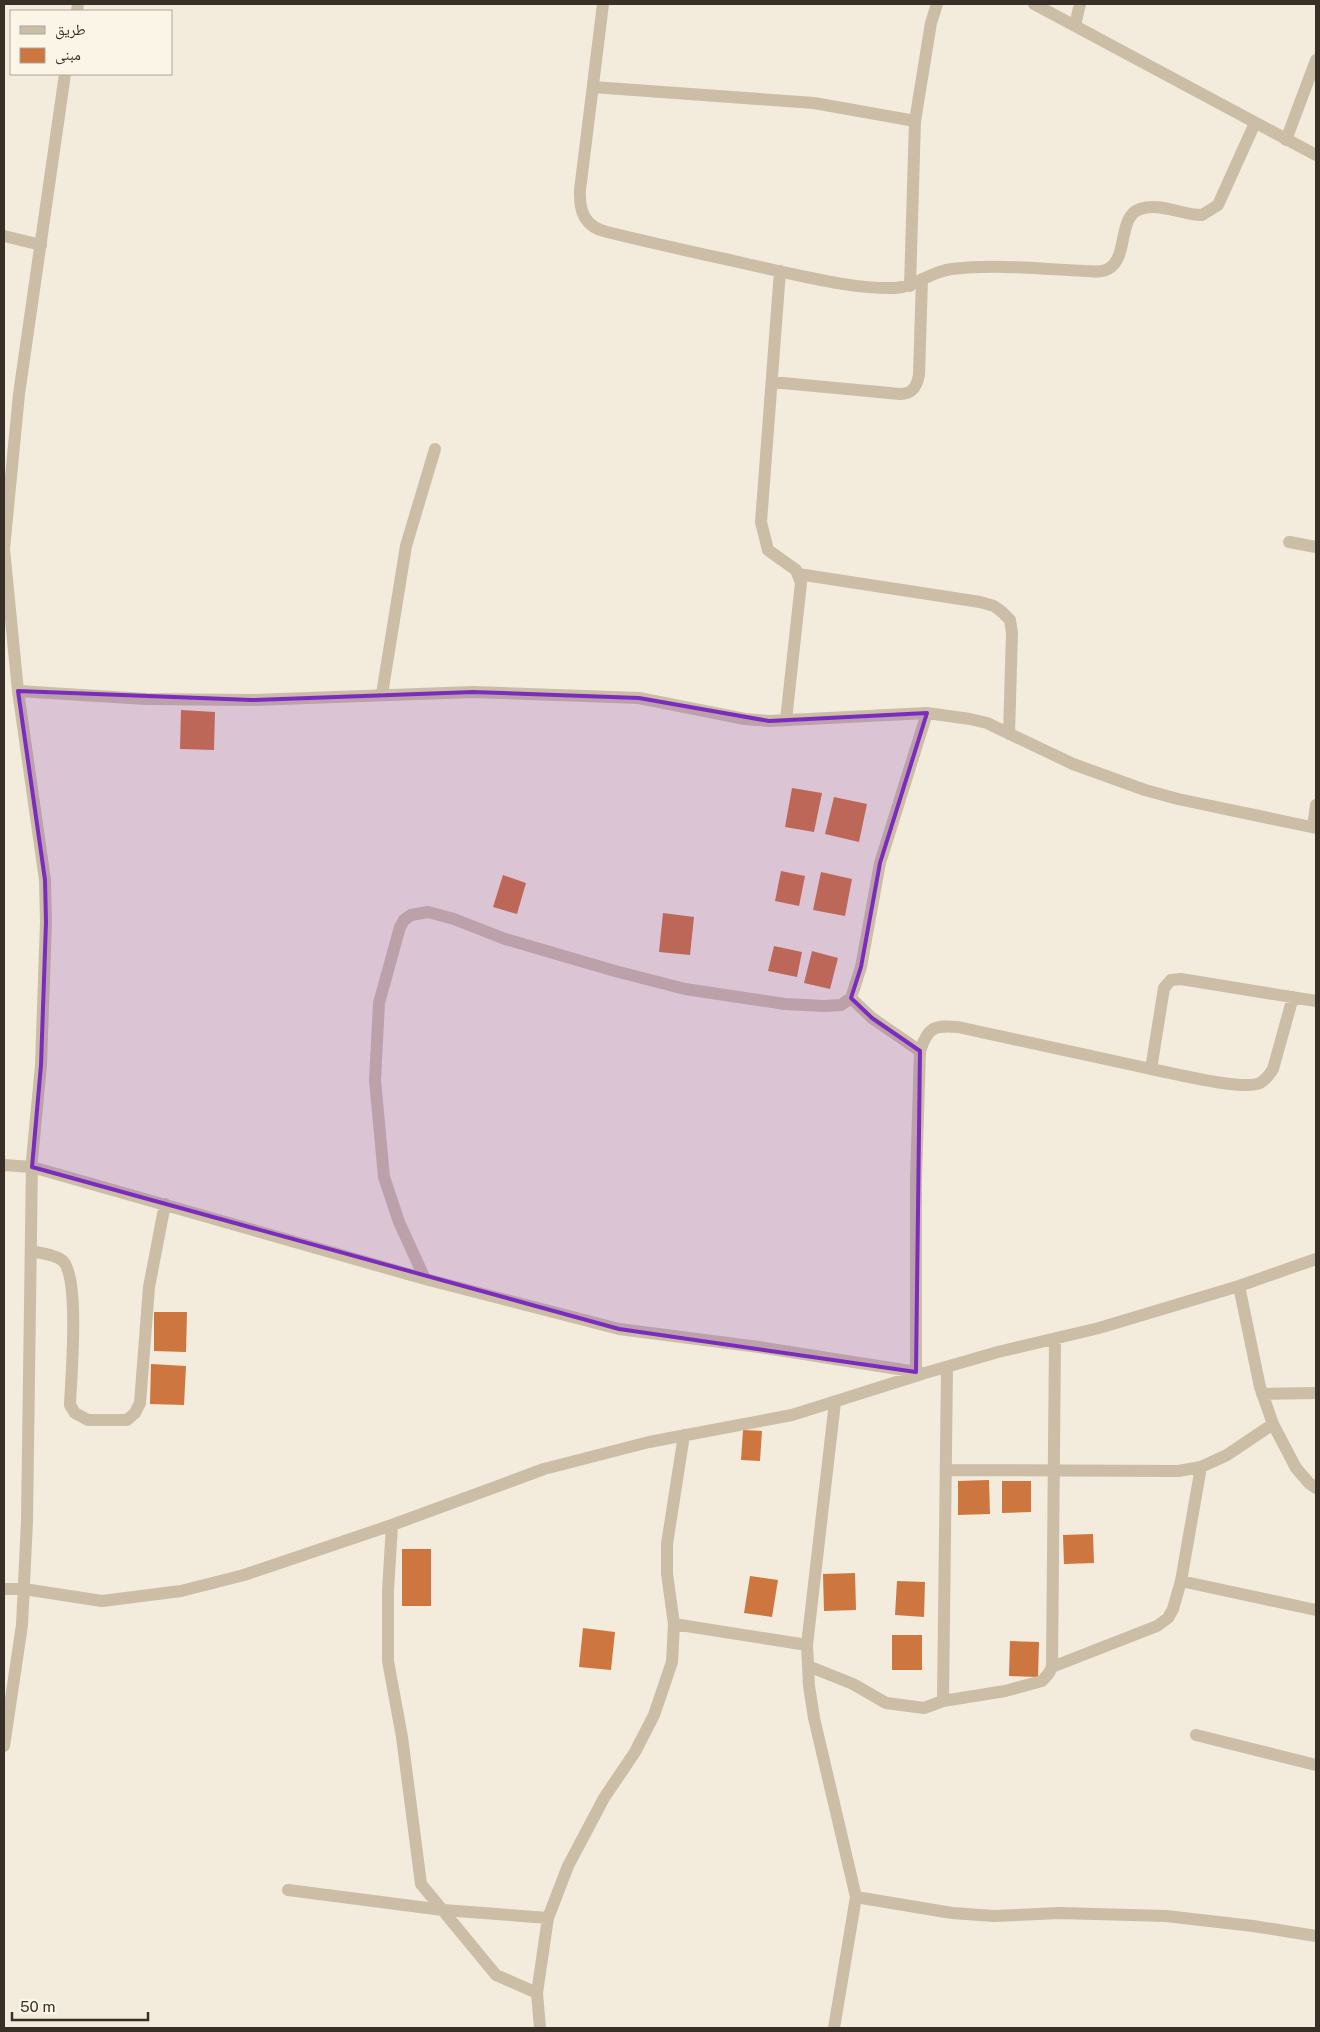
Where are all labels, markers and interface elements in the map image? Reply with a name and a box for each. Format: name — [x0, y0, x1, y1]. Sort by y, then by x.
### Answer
legend — [10, 10, 172, 75]
text: طريق — [55, 21, 86, 40]
text: مبنى — [55, 46, 81, 65]
scale bar — [12, 1990, 149, 2022]
text: 50 m — [20, 1998, 55, 2015]

